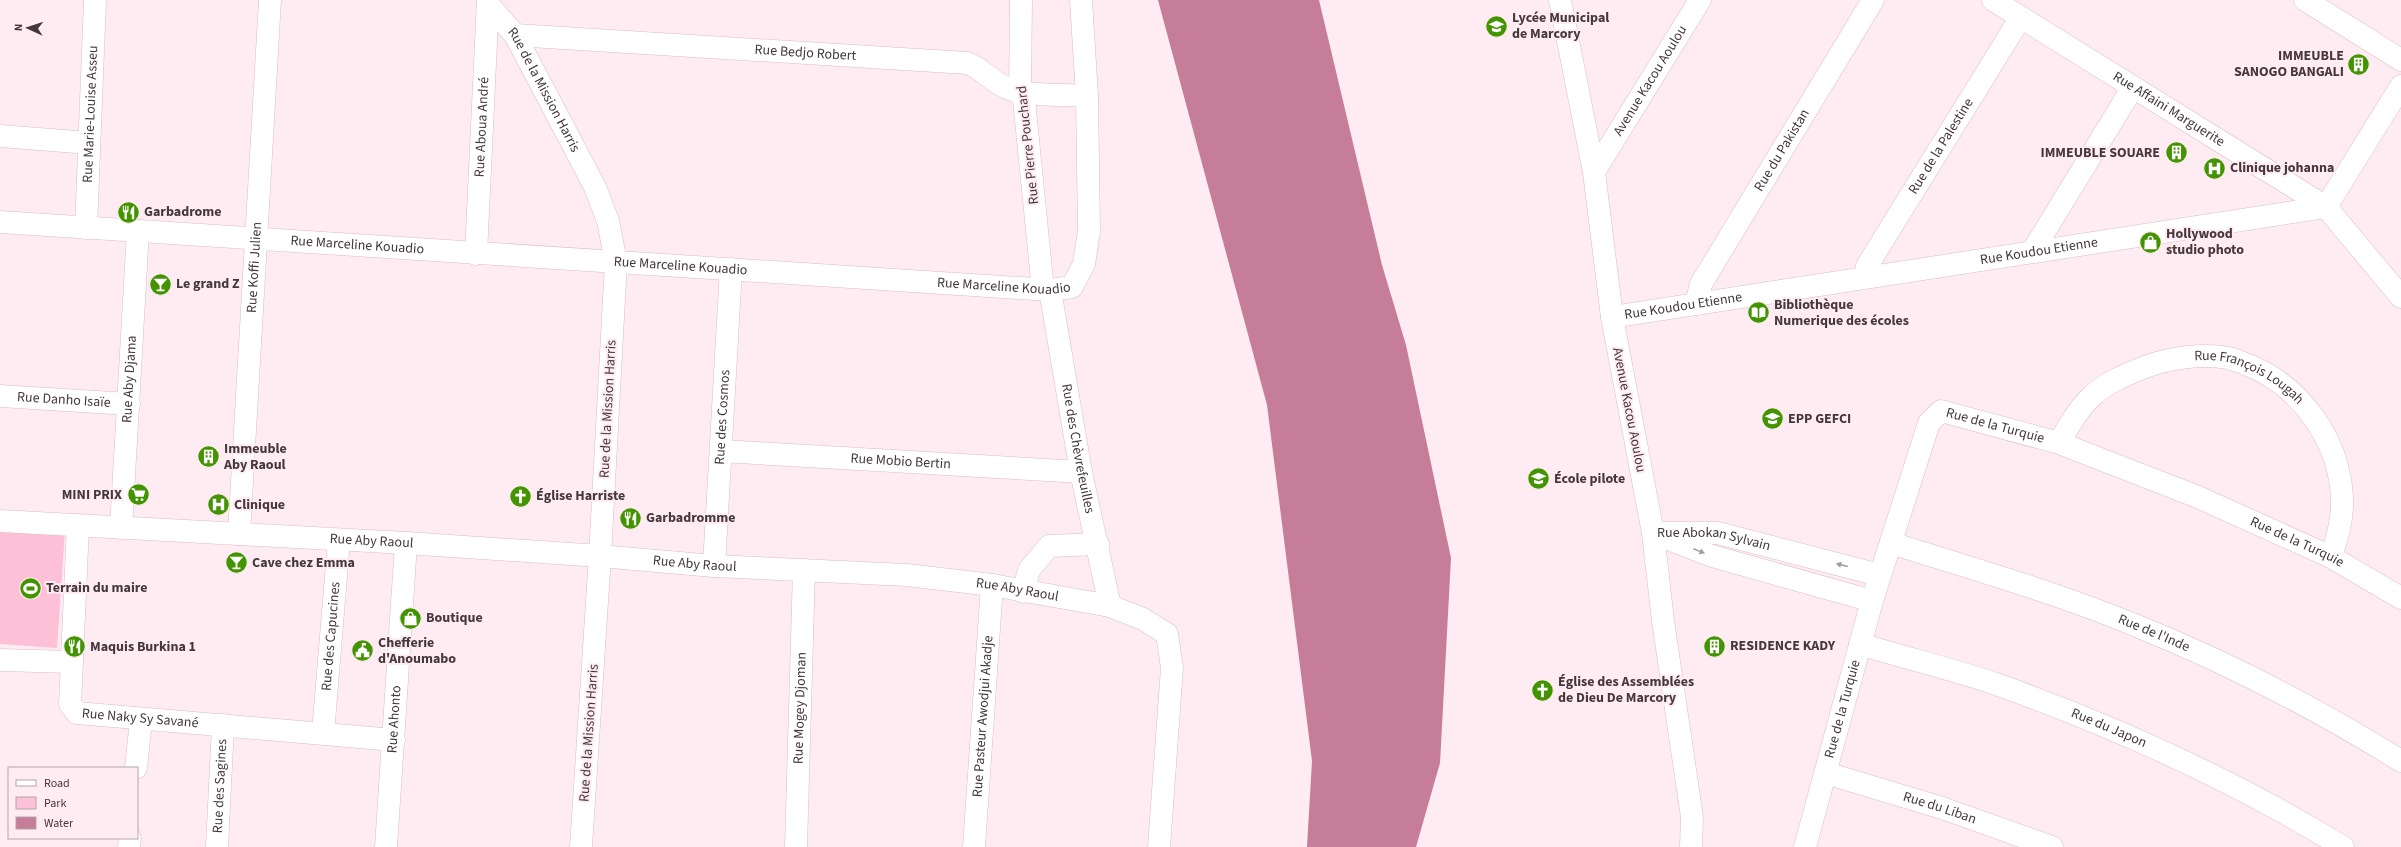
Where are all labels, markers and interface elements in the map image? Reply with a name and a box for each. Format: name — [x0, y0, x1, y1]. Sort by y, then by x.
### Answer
north arrow — [8, 8, 48, 48]
place label: Lycée Municipal de Marcory — [1512, 8, 1609, 44]
school or university icon: Lycée Municipal de Marcory — [1483, 13, 1509, 39]
street label: Avenue Kacou Aoulou — [1608, 21, 1692, 140]
text: N — [11, 23, 26, 32]
street label: Rue de la Mission Harris — [503, 23, 585, 156]
street label: Rue Bedjo Robert — [754, 40, 857, 66]
street label: Rue Marie-Louise Asseu — [78, 45, 103, 183]
place label: IMMEUBLE SANOGO BANGALI — [2234, 46, 2344, 82]
building icon: IMMEUBLE SANOGO BANGALI — [2346, 51, 2372, 77]
street label: Rue Affaini Marguerite — [2109, 67, 2229, 152]
street label: Rue Aboua André — [470, 76, 494, 178]
street label: Rue Pierre Pouchard — [1012, 85, 1044, 205]
street label: Rue de la Palestine — [1904, 94, 1978, 198]
street label: Rue du Pakistan — [1749, 105, 1815, 195]
building icon: IMMEUBLE SOUARE — [2163, 140, 2189, 166]
place label: IMMEUBLE SOUARE — [2040, 143, 2160, 163]
hospital icon: Clinique johanna — [2202, 155, 2228, 181]
place label: Clinique johanna — [2230, 158, 2334, 178]
restaurant icon: Garbadrome — [116, 199, 142, 225]
place label: Garbadrome — [144, 202, 222, 222]
street label: Rue Koffi Julien — [242, 221, 267, 314]
place label: Hollywood studio photo — [2166, 224, 2244, 260]
shop icon: Hollywood studio photo — [2138, 229, 2164, 255]
street label: Rue Marceline Kouadio — [290, 231, 425, 259]
street label: Rue Koudou Etienne — [1979, 232, 2099, 270]
street label: Rue Marceline Kouadio — [613, 252, 748, 280]
bar icon: Le grand Z — [148, 271, 174, 297]
street label: Rue Marceline Kouadio — [936, 273, 1072, 300]
place label: Le grand Z — [176, 274, 240, 294]
street label: Rue Koudou Etienne — [1623, 287, 1743, 325]
place label: Bibliothèque Numerique des écoles — [1774, 295, 1909, 331]
library icon: Bibliothèque Numerique des écoles — [1746, 300, 1772, 326]
street label: Rue Aby Djama — [117, 335, 142, 424]
street label: Rue de la Mission Harris — [594, 339, 622, 479]
street label: Avenue Kacou Aoulou — [1607, 346, 1651, 474]
street label: Rue François Lougah — [2194, 346, 2308, 409]
street label: Rue des Cosmos — [710, 369, 735, 465]
street label: Rue des Chèvrefeuilles — [1056, 382, 1100, 515]
street label: Rue Danho Isaïe — [16, 387, 111, 413]
street label: Rue de la Turquie — [1944, 403, 2047, 449]
school or university icon: EPP GEFCI — [1759, 406, 1785, 432]
place label: EPP GEFCI — [1788, 409, 1851, 429]
place label: Immeuble Aby Raoul — [223, 439, 287, 475]
building icon: Immeuble Aby Raoul — [195, 444, 221, 470]
street label: Rue Mobio Bertin — [850, 449, 952, 474]
school or university icon: École pilote — [1526, 466, 1552, 492]
place label: École pilote — [1554, 469, 1625, 489]
supermarket icon: MINI PRIX — [125, 482, 151, 508]
church icon: Église Harriste — [508, 483, 534, 509]
place label: MINI PRIX — [62, 485, 122, 505]
place label: Église Harriste — [536, 486, 625, 506]
hospital icon: Clinique — [205, 492, 231, 518]
place label: Clinique — [234, 495, 285, 515]
restaurant icon: Garbadromme — [618, 505, 644, 531]
place label: Garbadromme — [646, 508, 736, 528]
street label: Rue de la Turquie — [2247, 512, 2348, 573]
street label: Rue Abokan Sylvain — [1657, 523, 1773, 556]
street label: Rue Aby Raoul — [329, 529, 414, 553]
one-way arrow — [1693, 548, 1704, 554]
bar icon: Cave chez Emma — [223, 550, 249, 576]
street label: Rue Aby Raoul — [652, 551, 737, 577]
place label: Cave chez Emma — [252, 553, 355, 573]
one-way arrow — [1835, 562, 1847, 568]
street label: Rue Aby Raoul — [975, 573, 1061, 607]
sports icon: Terrain du maire — [18, 575, 44, 601]
place label: Terrain du maire — [46, 578, 147, 598]
street label: Rue des Capucines — [317, 581, 346, 692]
shop icon: Boutique — [397, 605, 423, 631]
place label: Boutique — [426, 608, 483, 628]
street label: Rue de l'Inde — [2115, 609, 2193, 657]
place label: Chefferie d'Anoumabo — [378, 633, 456, 669]
building icon: RESIDENCE KADY — [1702, 633, 1728, 659]
restaurant icon: Maquis Burkina 1 — [62, 634, 88, 660]
street label: Rue Pasteur Awodjui Akadje — [967, 635, 999, 798]
place label: RESIDENCE KADY — [1730, 636, 1836, 656]
place label: Maquis Burkina 1 — [90, 637, 196, 657]
public building icon: Chefferie d'Anoumabo — [350, 638, 376, 664]
street label: Rue Mogey Djoman — [788, 652, 812, 765]
street label: Rue de la Turquie — [1820, 657, 1866, 761]
street label: Rue de la Mission Harris — [574, 663, 604, 803]
place label: Église des Assemblées de Dieu De Marcory — [1558, 672, 1694, 708]
church icon: Église des Assemblées de Dieu De Marcory — [1530, 677, 1556, 703]
street label: Rue Ahonto — [382, 685, 407, 754]
street label: Rue Naky Sy Savané — [81, 703, 199, 733]
street label: Rue du Japon — [2068, 703, 2150, 753]
street label: Rue des Sagines — [208, 738, 232, 834]
legend — [8, 767, 138, 839]
text: Road — [44, 775, 70, 792]
street label: Rue du Liban — [1901, 787, 1979, 829]
text: Park — [44, 795, 66, 812]
text: Water — [44, 815, 74, 832]

